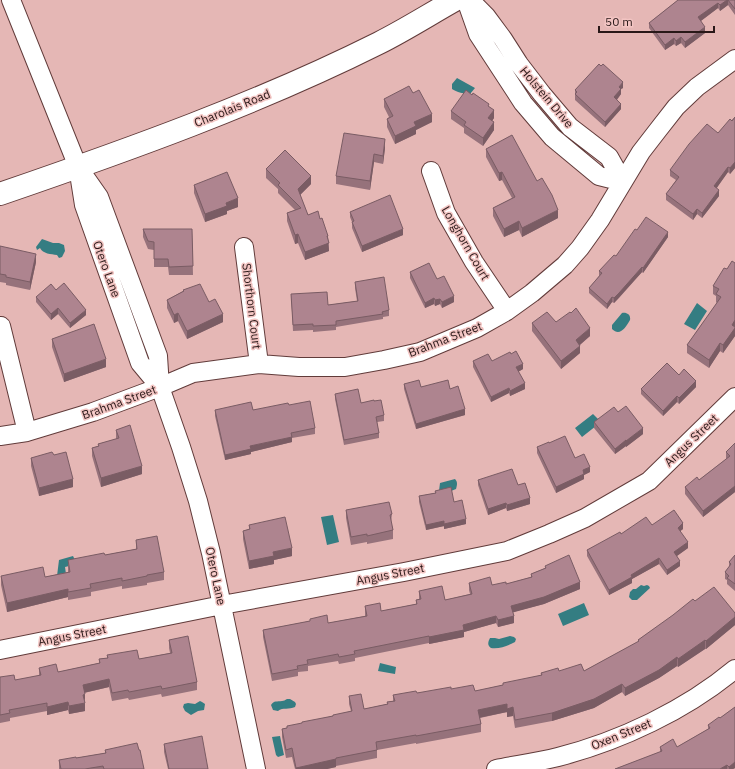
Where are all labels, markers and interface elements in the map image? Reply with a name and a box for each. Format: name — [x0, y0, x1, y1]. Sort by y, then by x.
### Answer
scale bar — [599, 8, 714, 34]
text: 50 m — [605, 14, 633, 29]
street label: Holstein Drive — [517, 63, 577, 131]
street label: Charolais Road — [192, 86, 272, 130]
street label: Longhorn Court — [439, 203, 493, 283]
street label: Otero Lane — [90, 239, 124, 300]
street label: Shorthorn Court — [239, 262, 265, 350]
street label: Brahma Street — [406, 318, 484, 360]
street label: Brahma Street — [80, 382, 158, 422]
street label: Angus Street — [661, 411, 721, 469]
street label: Otero Lane — [203, 546, 230, 607]
street label: Angus Street — [355, 560, 425, 588]
street label: Angus Street — [37, 621, 107, 649]
street label: Oxen Street — [589, 715, 653, 753]

